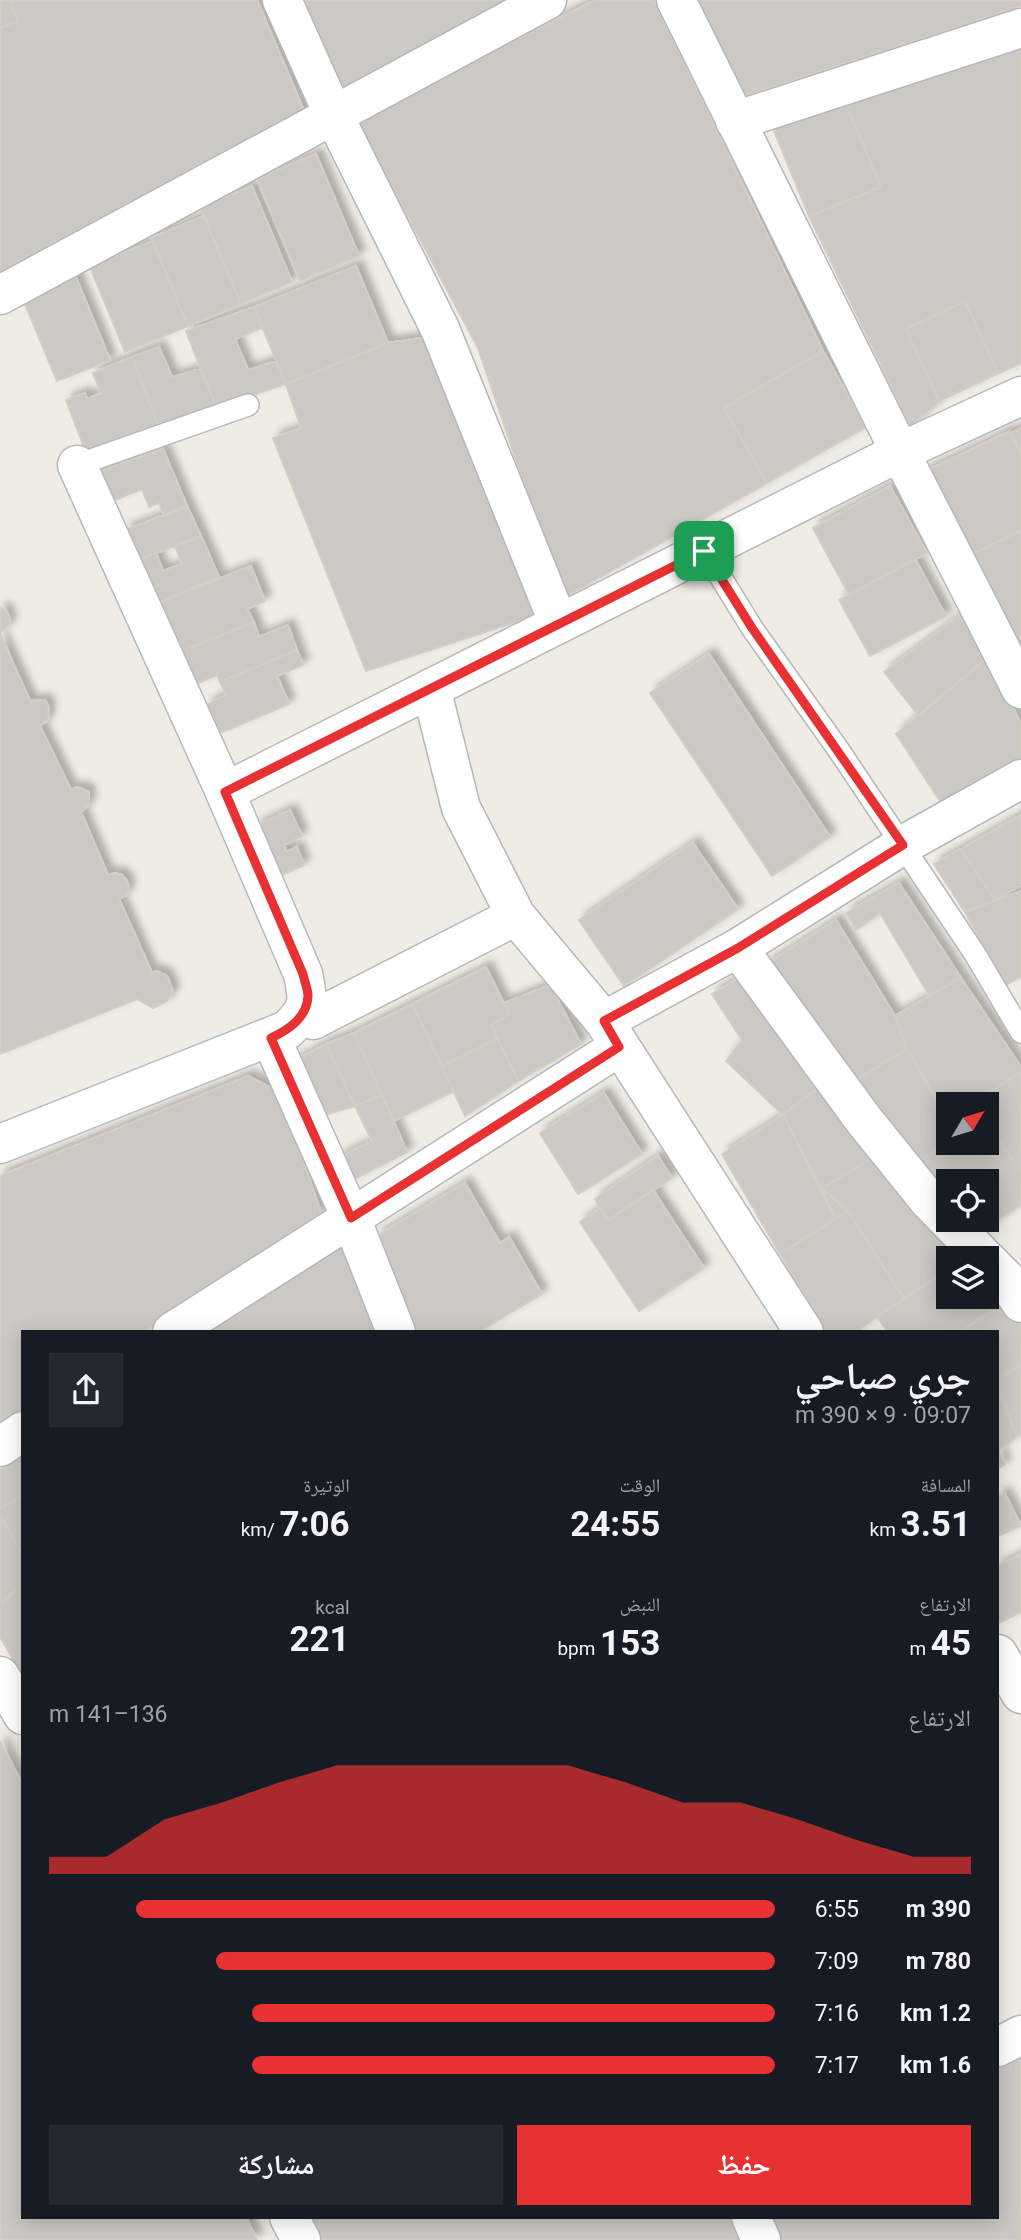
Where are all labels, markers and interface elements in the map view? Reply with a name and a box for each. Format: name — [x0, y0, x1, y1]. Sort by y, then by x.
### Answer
pin — [674, 521, 734, 581]
icon: arrive — [685, 532, 723, 570]
north arrow — [936, 1092, 999, 1155]
map controls — [936, 1092, 999, 1309]
button: locate — [936, 1169, 999, 1232]
button: layers — [936, 1246, 999, 1309]
button: share — [49, 1353, 123, 1427]
text: جري صباحي — [795, 1354, 971, 1398]
text: 09:07 · 9 × 390 m — [795, 1402, 971, 1429]
text: الوتيرة — [303, 1474, 350, 1497]
text: الوقت — [619, 1474, 660, 1497]
text: المسافة — [921, 1474, 971, 1497]
text: 7:06 — [280, 1504, 350, 1545]
text: 24:55 — [570, 1504, 660, 1545]
text: 3.51 — [901, 1504, 971, 1545]
text: /km — [241, 1518, 280, 1541]
text: km — [870, 1518, 901, 1541]
text: النبض — [620, 1593, 660, 1616]
text: الارتفاع — [919, 1593, 971, 1616]
text: kcal — [315, 1596, 350, 1619]
text: 221 — [289, 1619, 350, 1660]
text: 153 — [600, 1623, 660, 1664]
text: 45 — [931, 1623, 971, 1664]
text: bpm — [557, 1637, 600, 1660]
text: m — [909, 1637, 931, 1660]
text: 136–141 m — [49, 1701, 168, 1728]
text: الارتفاع — [908, 1705, 971, 1732]
text: 6:55 — [815, 1896, 859, 1923]
text: 390 m — [906, 1896, 971, 1923]
text: 7:09 — [815, 1948, 859, 1975]
text: 780 m — [906, 1948, 971, 1975]
text: 7:16 — [815, 2000, 859, 2027]
text: 1.2 km — [900, 2000, 971, 2027]
text: 7:17 — [815, 2052, 859, 2079]
text: 1.6 km — [900, 2052, 971, 2079]
button: مشاركة — [49, 2125, 503, 2205]
button: حفظ — [517, 2125, 971, 2205]

